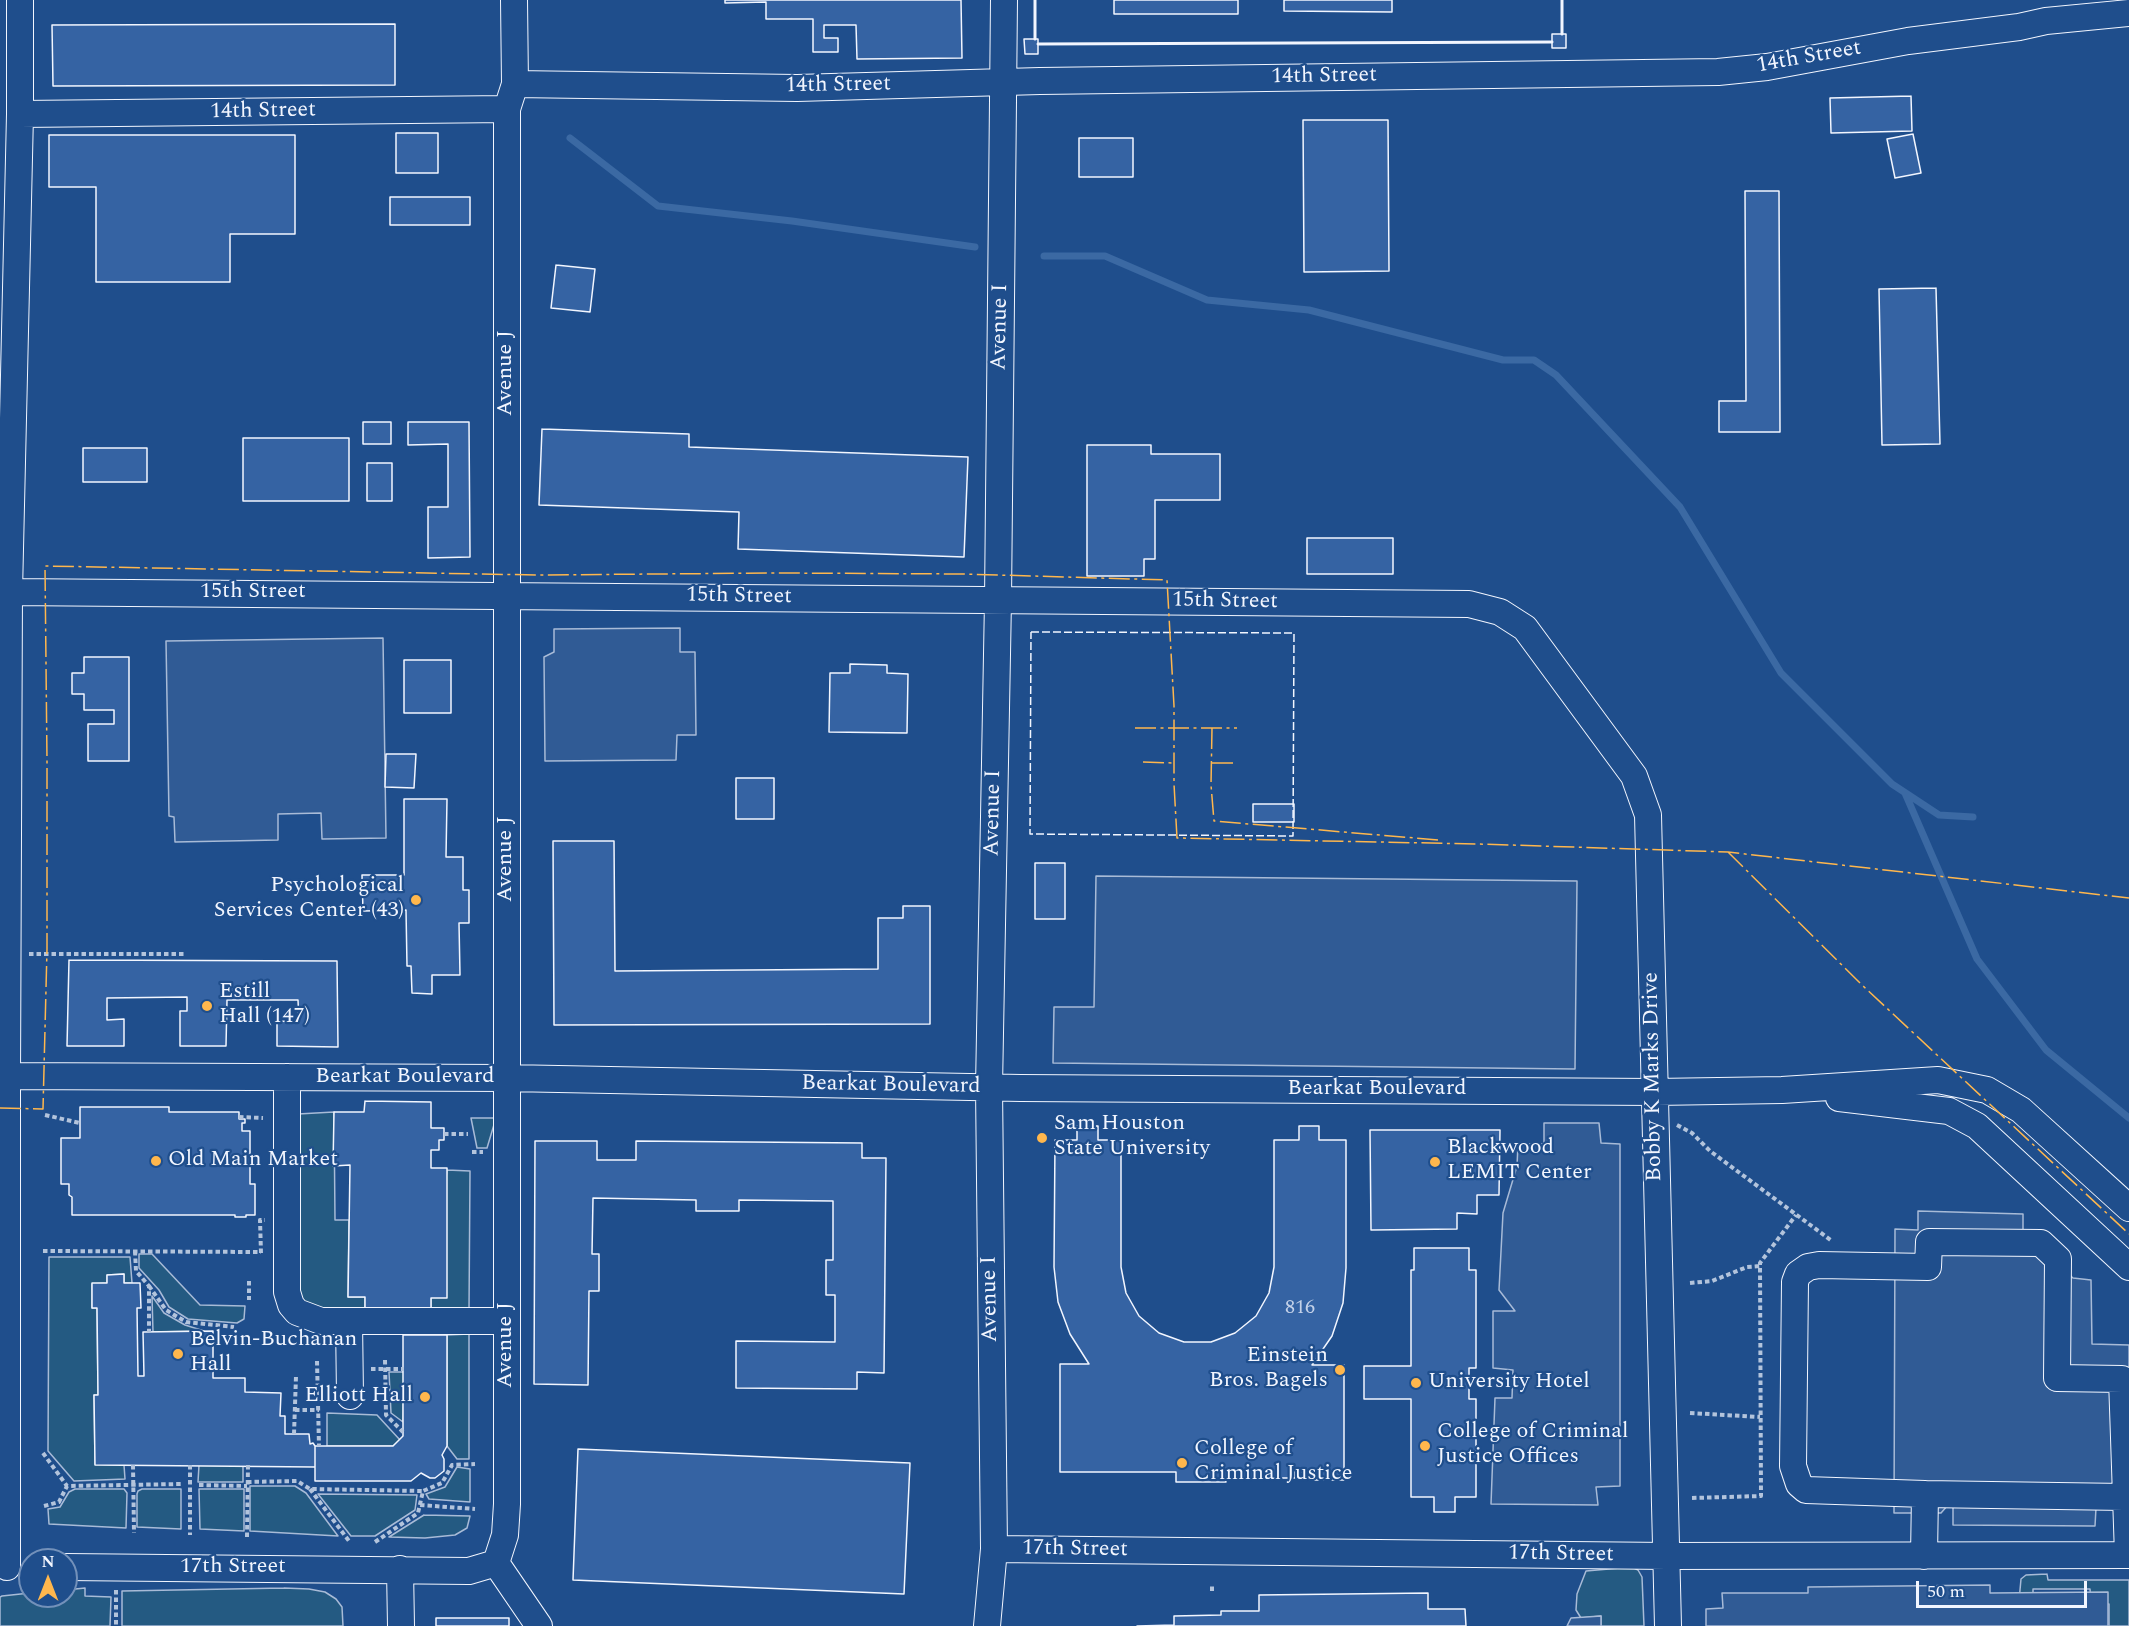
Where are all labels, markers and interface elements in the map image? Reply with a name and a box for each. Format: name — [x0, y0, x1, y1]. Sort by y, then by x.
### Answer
street label: 14th Street — [1755, 36, 1863, 80]
street label: 14th Street — [1271, 63, 1377, 91]
street label: 14th Street — [785, 72, 891, 100]
street label: 14th Street — [210, 98, 316, 126]
street label: Avenue I — [987, 283, 1015, 371]
street label: Avenue J — [494, 330, 520, 416]
street label: 15th Street — [200, 580, 306, 606]
street label: 15th Street — [686, 583, 792, 611]
street label: 15th Street — [1172, 588, 1278, 616]
street label: Avenue I — [980, 769, 1008, 857]
street label: Avenue J — [494, 816, 520, 902]
place label: Psychological Services Center (43) — [214, 874, 404, 926]
marker: Psychological Services Center (43) — [409, 893, 423, 907]
street label: Bobby K Marks Drive — [1639, 972, 1669, 1182]
place label: Estill Hall (147) — [219, 980, 310, 1032]
marker: Estill Hall (147) — [200, 999, 214, 1013]
street label: Bearkat Boulevard — [315, 1065, 495, 1091]
street label: Bearkat Boulevard — [801, 1071, 981, 1101]
street label: Bearkat Boulevard — [1287, 1077, 1467, 1103]
place label: Sam Houston State University — [1054, 1112, 1210, 1164]
marker: Sam Houston State University — [1035, 1131, 1049, 1145]
place label: Blackwood LEMIT Center — [1447, 1136, 1592, 1188]
place label: Old Main Market — [168, 1148, 338, 1174]
marker: Old Main Market — [149, 1154, 163, 1168]
marker: Blackwood LEMIT Center — [1428, 1155, 1442, 1169]
street label: Avenue I — [977, 1255, 1005, 1343]
house number: 816 — [1285, 1297, 1315, 1321]
street label: Avenue J — [494, 1302, 520, 1388]
place label: Belvin-Buchanan Hall — [190, 1328, 357, 1380]
place label: Einstein Bros. Bagels — [1209, 1344, 1328, 1396]
marker: Belvin-Buchanan Hall — [171, 1347, 185, 1361]
marker: Einstein Bros. Bagels — [1333, 1363, 1347, 1377]
place label: University Hotel — [1428, 1370, 1590, 1396]
marker: University Hotel — [1409, 1376, 1423, 1390]
place label: Elliott Hall — [304, 1384, 413, 1410]
marker: Elliott Hall — [418, 1390, 432, 1404]
place label: College of Criminal Justice Offices — [1437, 1420, 1628, 1472]
place label: College of Criminal Justice — [1194, 1437, 1352, 1488]
marker: College of Criminal Justice Offices — [1418, 1439, 1432, 1453]
marker: College of Criminal Justice — [1175, 1456, 1189, 1470]
street label: 17th Street — [1022, 1536, 1128, 1564]
street label: 17th Street — [1508, 1541, 1614, 1569]
north arrow — [18, 1548, 78, 1608]
text: N — [41, 1550, 55, 1574]
street label: 17th Street — [180, 1555, 286, 1581]
scale bar — [1919, 1569, 2090, 1607]
text: 50 m — [1927, 1578, 1965, 1605]

